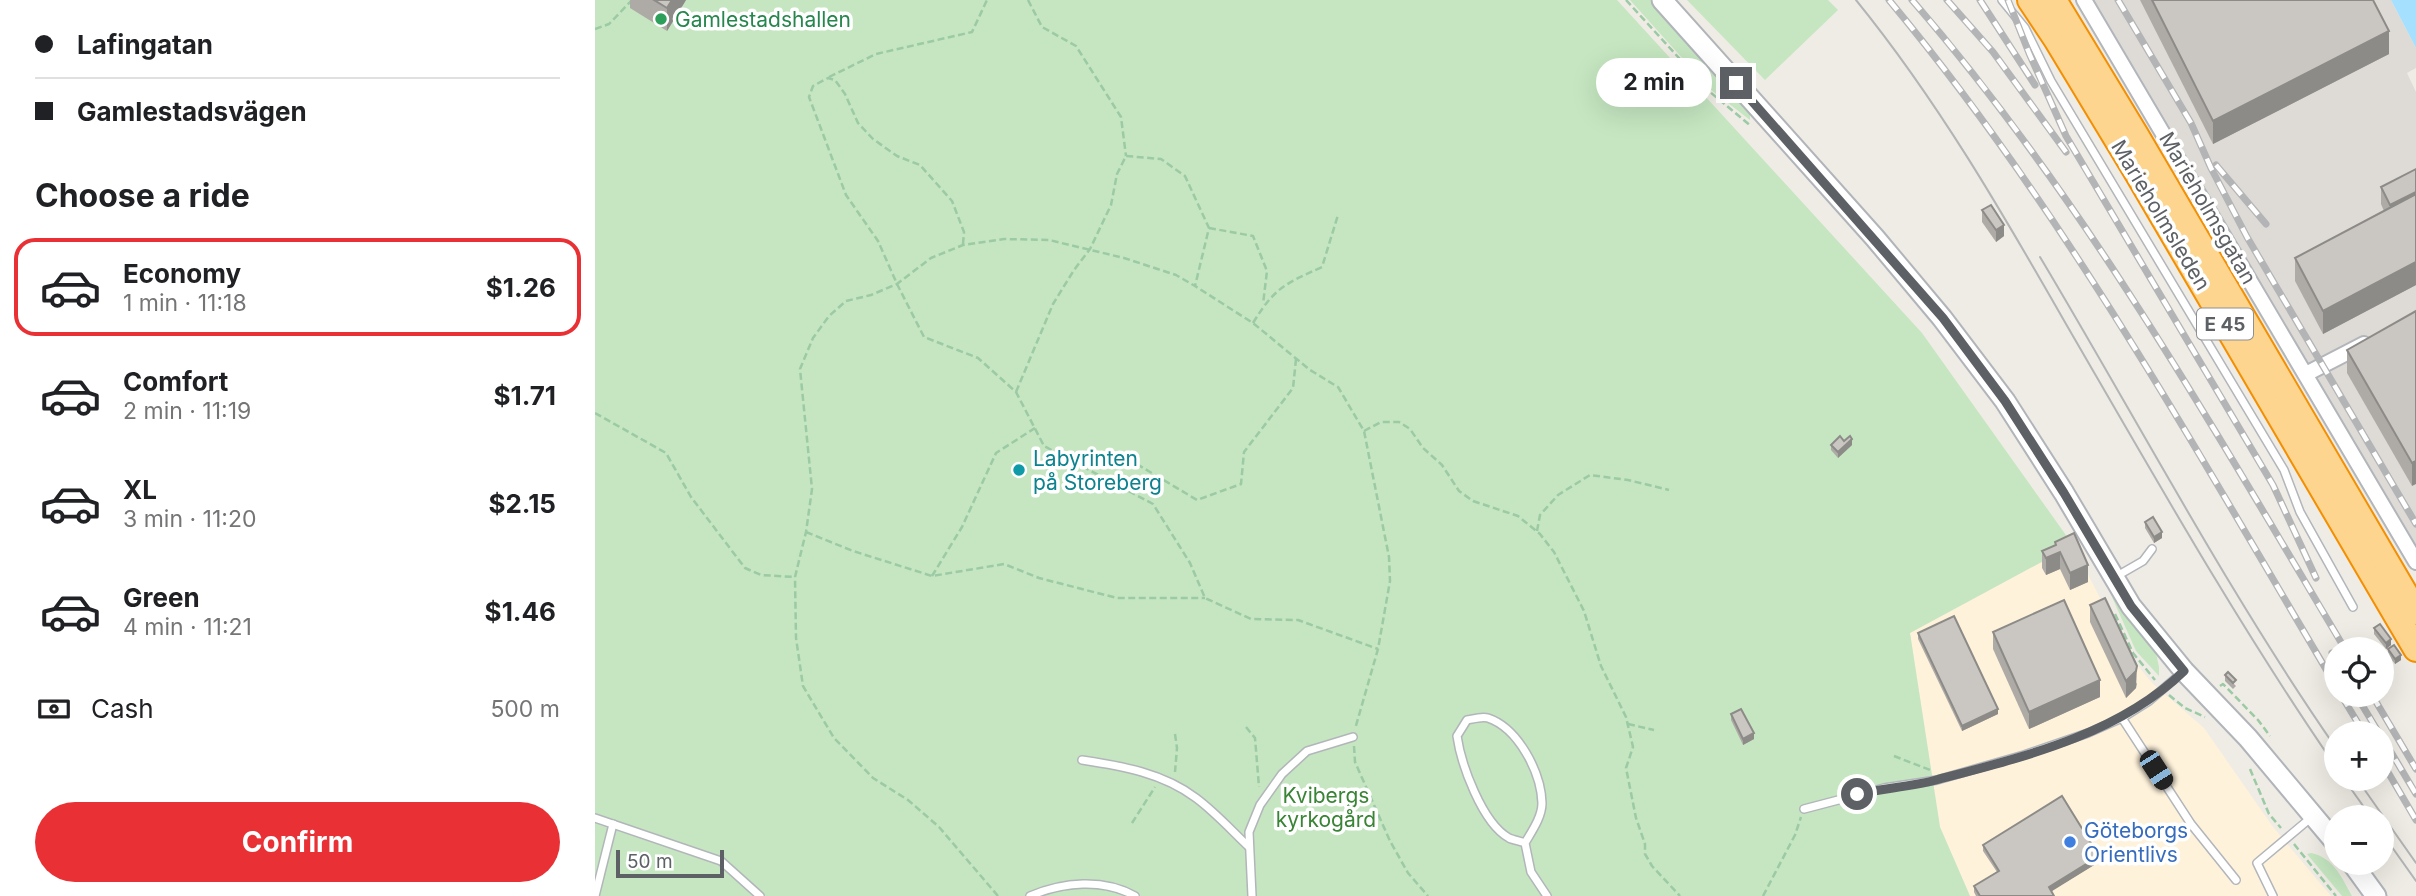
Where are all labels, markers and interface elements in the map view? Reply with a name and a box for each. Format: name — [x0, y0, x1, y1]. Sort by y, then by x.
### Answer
place label: Gamlestadshallen — [675, 7, 851, 32]
marker: Gamlestadshallen — [653, 11, 669, 27]
text: Lafingatan — [77, 29, 213, 60]
callout: 2 min — [1596, 58, 1711, 108]
route end — [1720, 67, 1752, 99]
text: 2 min — [1623, 68, 1685, 96]
text: Gamlestadsvägen — [77, 96, 307, 127]
street label: Marieholmsgatan — [2154, 127, 2262, 289]
street label: Marieholmsleden — [2106, 135, 2216, 295]
text: Choose a ride — [35, 176, 250, 215]
icon: car — [39, 256, 102, 319]
text: Economy — [123, 258, 241, 289]
text: $1.26 — [486, 272, 556, 303]
text: 1 min · 11:18 — [123, 289, 247, 317]
road number: E 45 — [2197, 308, 2253, 340]
icon: car — [39, 364, 102, 427]
text: Comfort — [123, 366, 228, 397]
text: $1.71 — [493, 380, 556, 411]
text: 2 min · 11:19 — [123, 397, 251, 425]
place label: Labyrinten på Storeberg — [1033, 446, 1162, 495]
marker: Labyrinten på Storeberg — [1011, 462, 1027, 478]
icon: car — [39, 472, 102, 535]
text: XL — [123, 474, 157, 505]
text: $2.15 — [488, 488, 556, 519]
text: 3 min · 11:20 — [123, 505, 256, 533]
icon: car — [39, 580, 102, 643]
text: Green — [123, 582, 200, 613]
text: $1.46 — [485, 596, 556, 627]
text: 4 min · 11:21 — [123, 613, 252, 641]
map controls — [2324, 637, 2394, 875]
button: locate — [2324, 637, 2394, 707]
icon: cash — [35, 690, 73, 728]
text: Cash — [91, 693, 154, 724]
text: 500 m — [490, 695, 560, 723]
button: + — [2324, 721, 2394, 791]
car — [2136, 747, 2177, 793]
route start — [1841, 778, 1873, 810]
park label: Kvibergs kyrkogård — [1276, 783, 1376, 832]
button: Confirm — [35, 802, 560, 882]
button: − — [2324, 805, 2394, 875]
place label: Göteborgs Orientlivs — [2084, 818, 2188, 867]
marker: Göteborgs Orientlivs — [2062, 834, 2078, 850]
scale bar — [616, 847, 725, 879]
text: 50 m — [627, 850, 673, 873]

